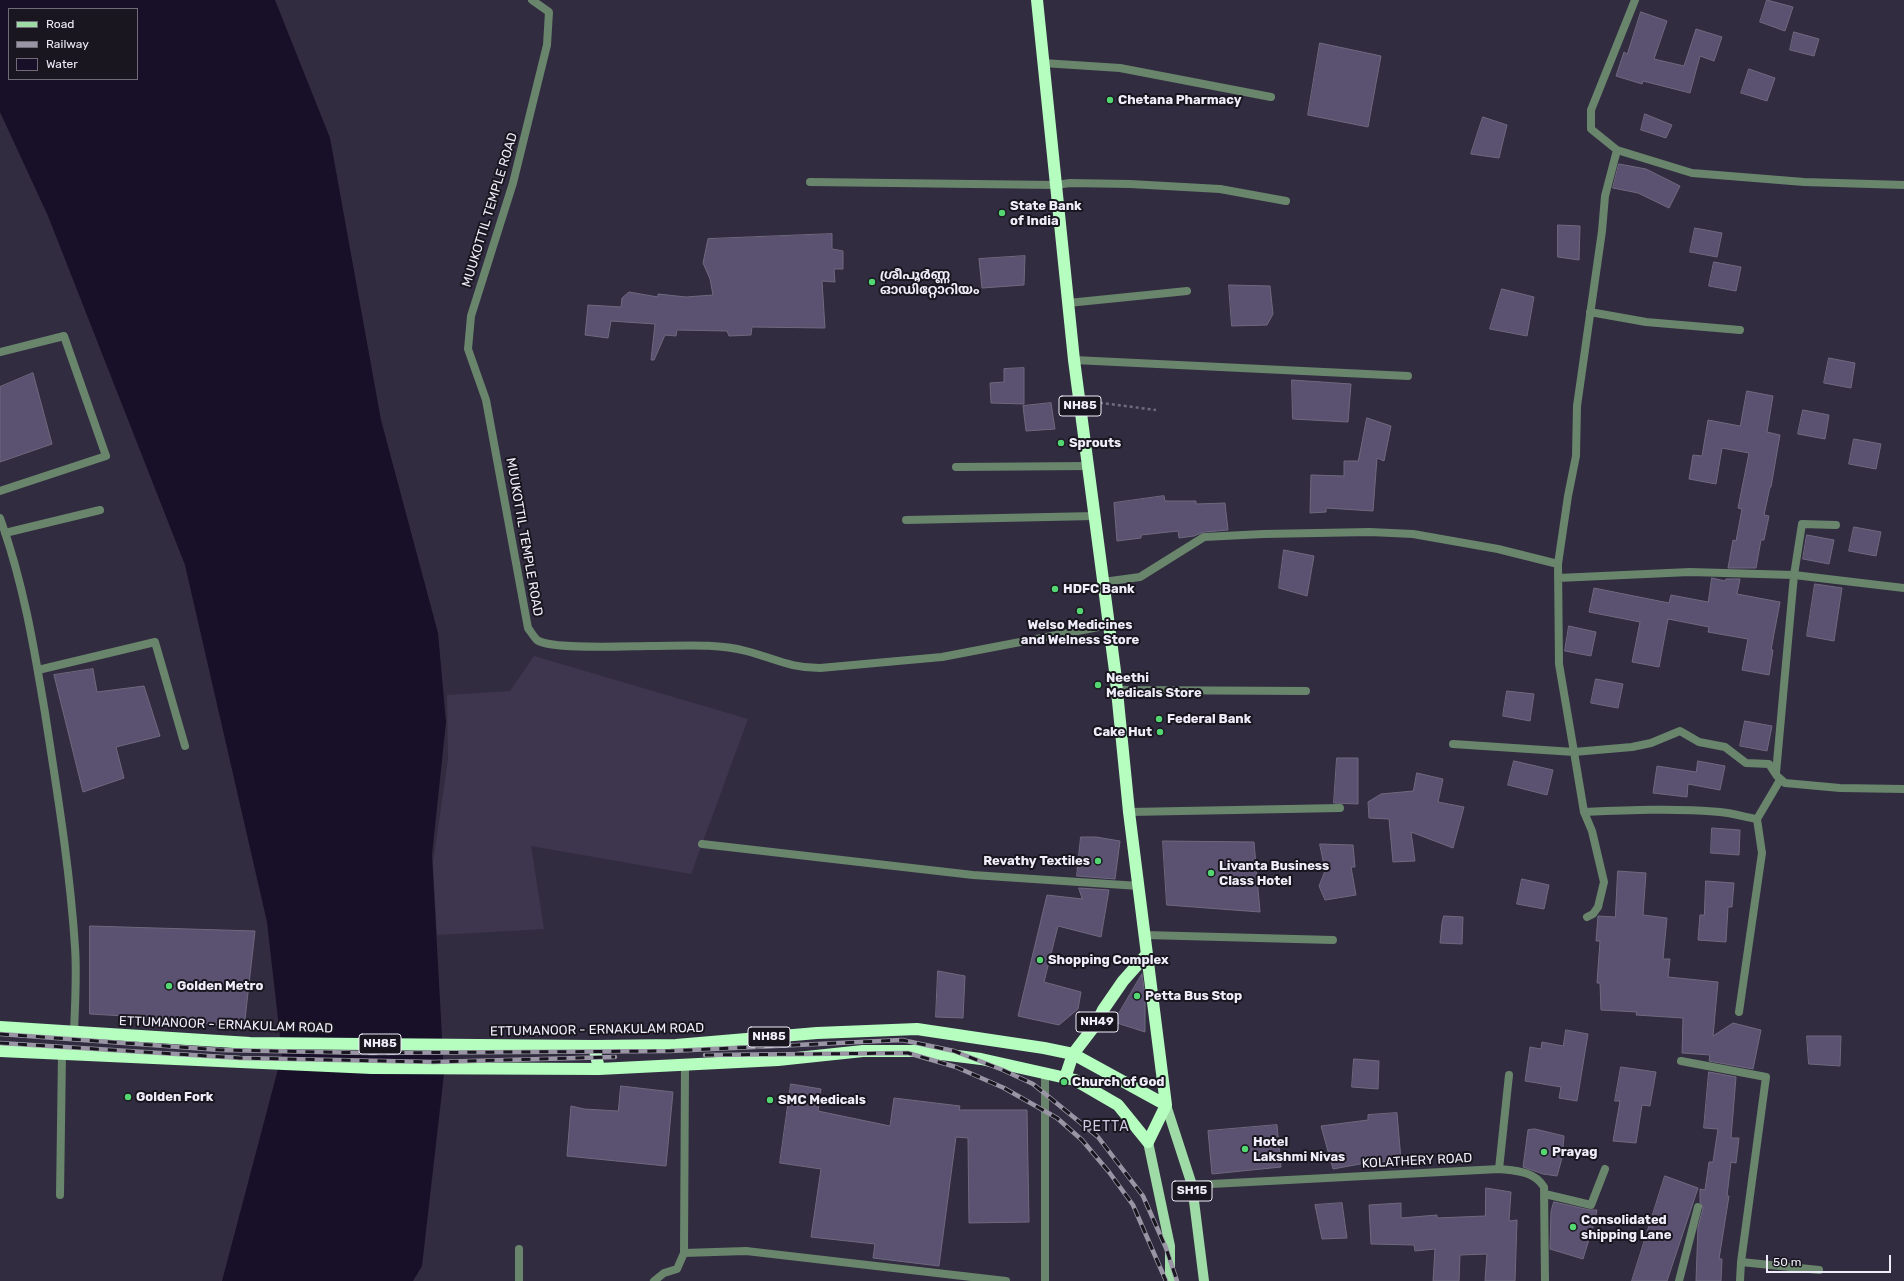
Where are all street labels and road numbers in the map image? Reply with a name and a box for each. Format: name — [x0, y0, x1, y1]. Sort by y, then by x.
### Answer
street label: MUUKOTTIL TEMPLE ROAD — [459, 131, 521, 289]
road number: NH85 — [1059, 396, 1101, 416]
street label: MUUKOTTIL TEMPLE ROAD — [502, 456, 546, 618]
road number: NH49 — [1076, 1012, 1118, 1032]
street label: ETTUMANOOR - ERNAKULAM ROAD — [119, 1013, 333, 1037]
street label: ETTUMANOOR - ERNAKULAM ROAD — [490, 1020, 704, 1040]
road number: NH85 — [748, 1027, 790, 1047]
road number: NH85 — [359, 1034, 401, 1054]
street label: KOLATHERY ROAD — [1361, 1150, 1473, 1172]
road number: SH15 — [1172, 1181, 1212, 1201]

